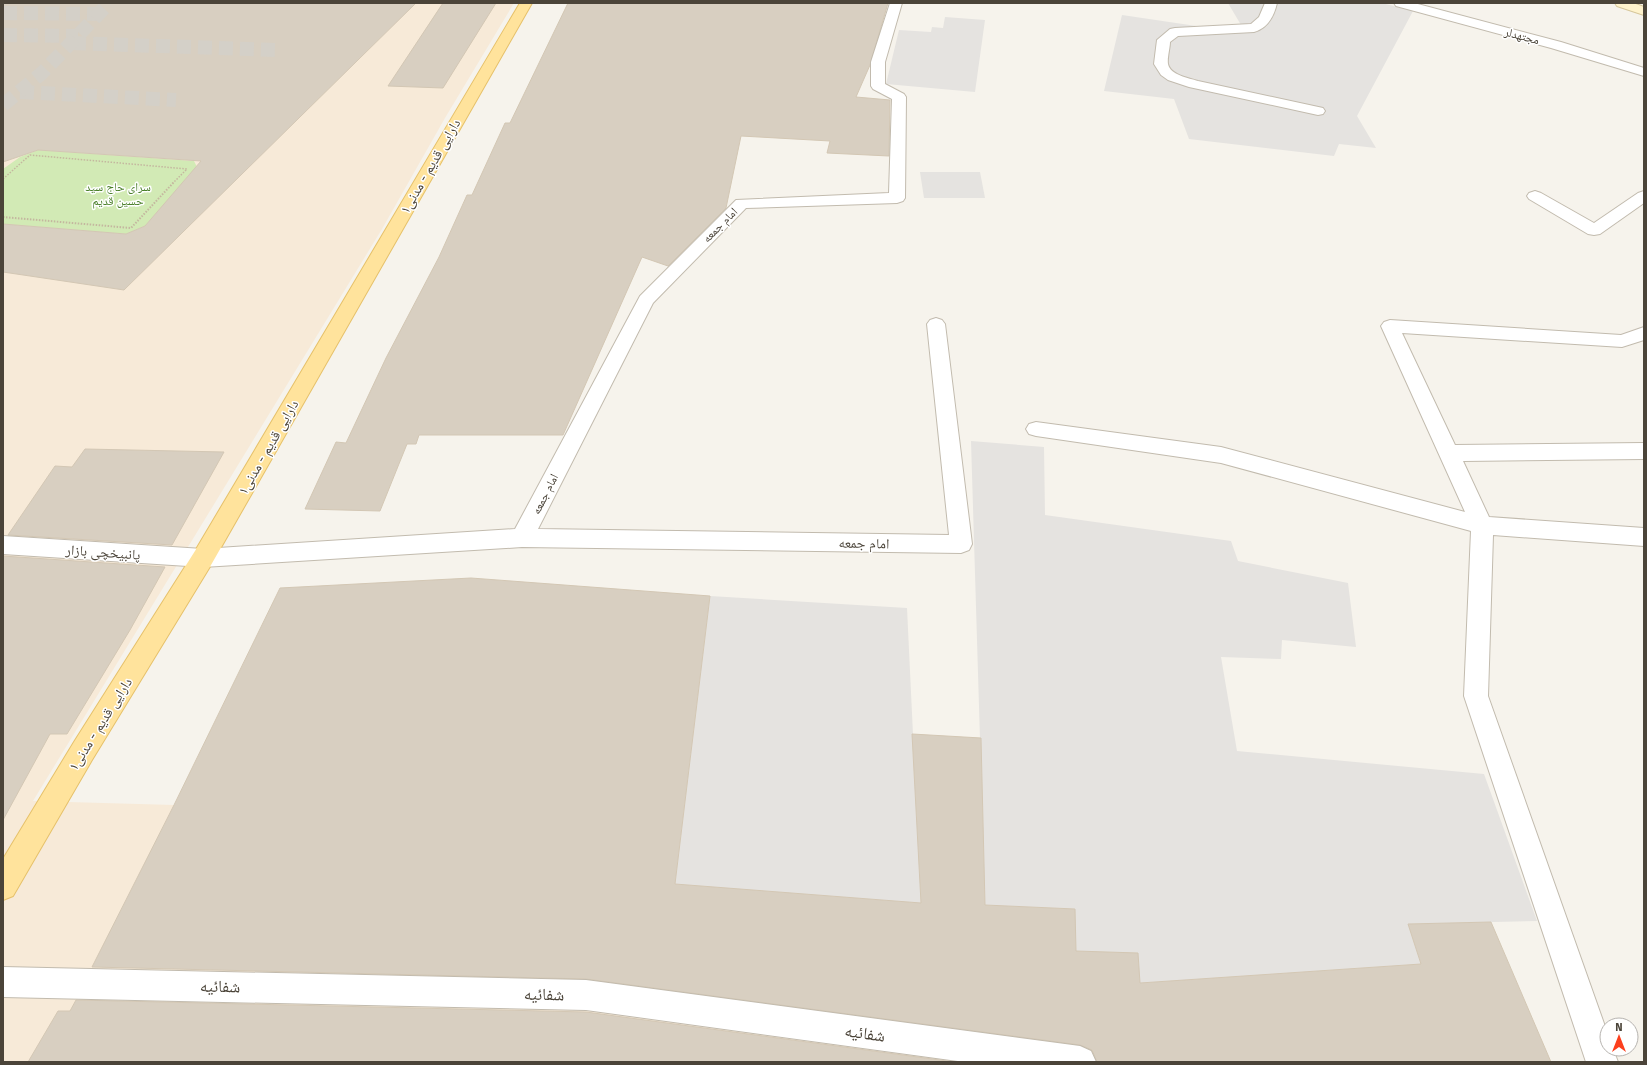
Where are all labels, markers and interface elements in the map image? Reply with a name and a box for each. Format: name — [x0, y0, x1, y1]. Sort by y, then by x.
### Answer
street label: مجتهدلر — [1502, 24, 1541, 47]
street label: دارایی قدیم - مدنی۱ — [396, 116, 465, 217]
park label: سرای حاج سید حسین قدیم — [85, 180, 151, 209]
street label: امام جمعه — [700, 205, 741, 246]
street label: دارایی قدیم - مدنی۱ — [234, 397, 303, 498]
street label: امام جمعه — [529, 471, 562, 517]
street label: امام جمعه — [839, 535, 889, 553]
street label: پانبیخچی بازار — [64, 541, 141, 564]
street label: دارایی قدیم - مدنی۱ — [65, 674, 137, 774]
street label: شفائیه — [200, 976, 240, 997]
street label: شفائیه — [524, 984, 564, 1005]
north arrow — [1599, 1017, 1639, 1057]
street label: شفائیه — [843, 1020, 886, 1047]
text: N — [1615, 1021, 1623, 1034]

